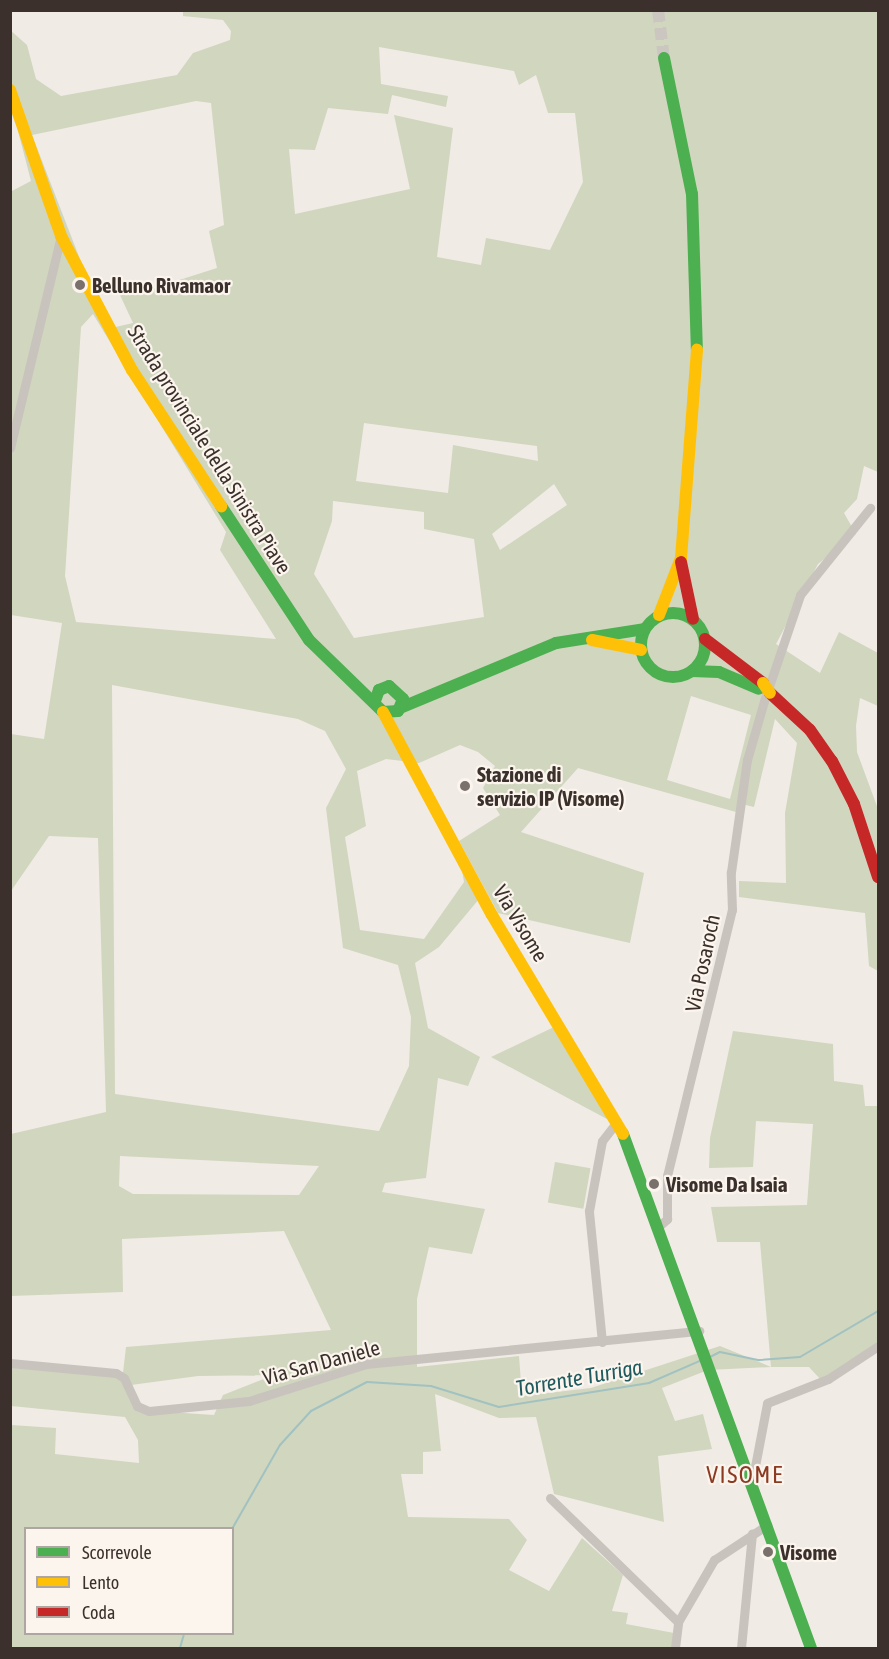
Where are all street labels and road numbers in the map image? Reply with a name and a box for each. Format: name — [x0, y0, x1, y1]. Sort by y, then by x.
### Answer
street label: Strada provinciale della Sinistra Piave — [123, 320, 297, 578]
street label: Via Visome — [488, 880, 554, 966]
street label: Via Posaroch — [679, 912, 725, 1014]
street label: Via San Daniele — [260, 1334, 382, 1390]

